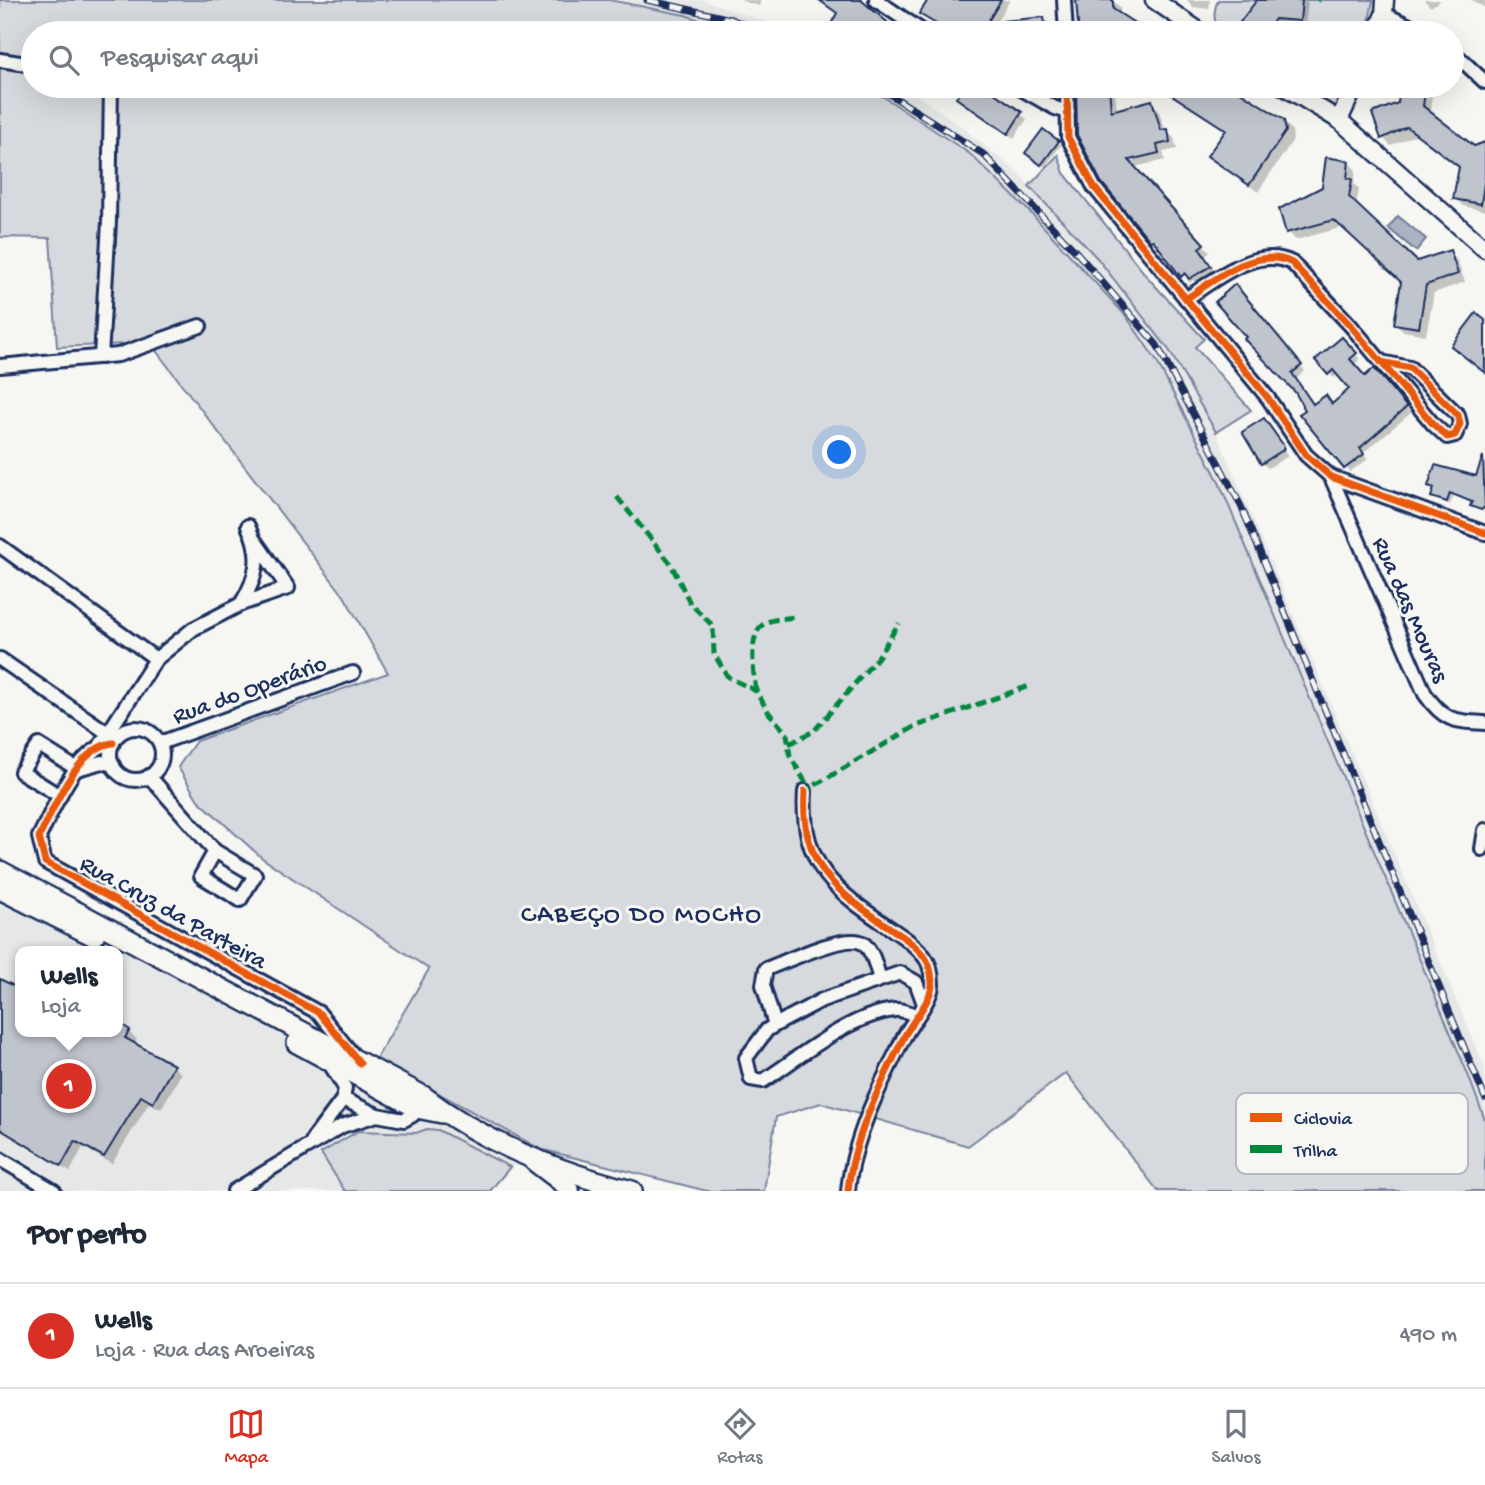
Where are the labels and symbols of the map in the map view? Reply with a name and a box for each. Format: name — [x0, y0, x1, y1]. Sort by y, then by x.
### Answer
your location — [822, 435, 856, 469]
street label: Rua das Mouras — [1364, 533, 1454, 689]
street label: Rua do Operário — [169, 650, 331, 733]
street label: Rua Cruz da Parteira — [74, 851, 271, 978]
district label: CABEÇO DO MOCHO — [521, 901, 763, 932]
pin: 1 — [46, 1060, 92, 1112]
legend — [1236, 1093, 1468, 1174]
text: Ciclovia — [1294, 1109, 1353, 1132]
text: Trilha — [1293, 1141, 1339, 1164]

